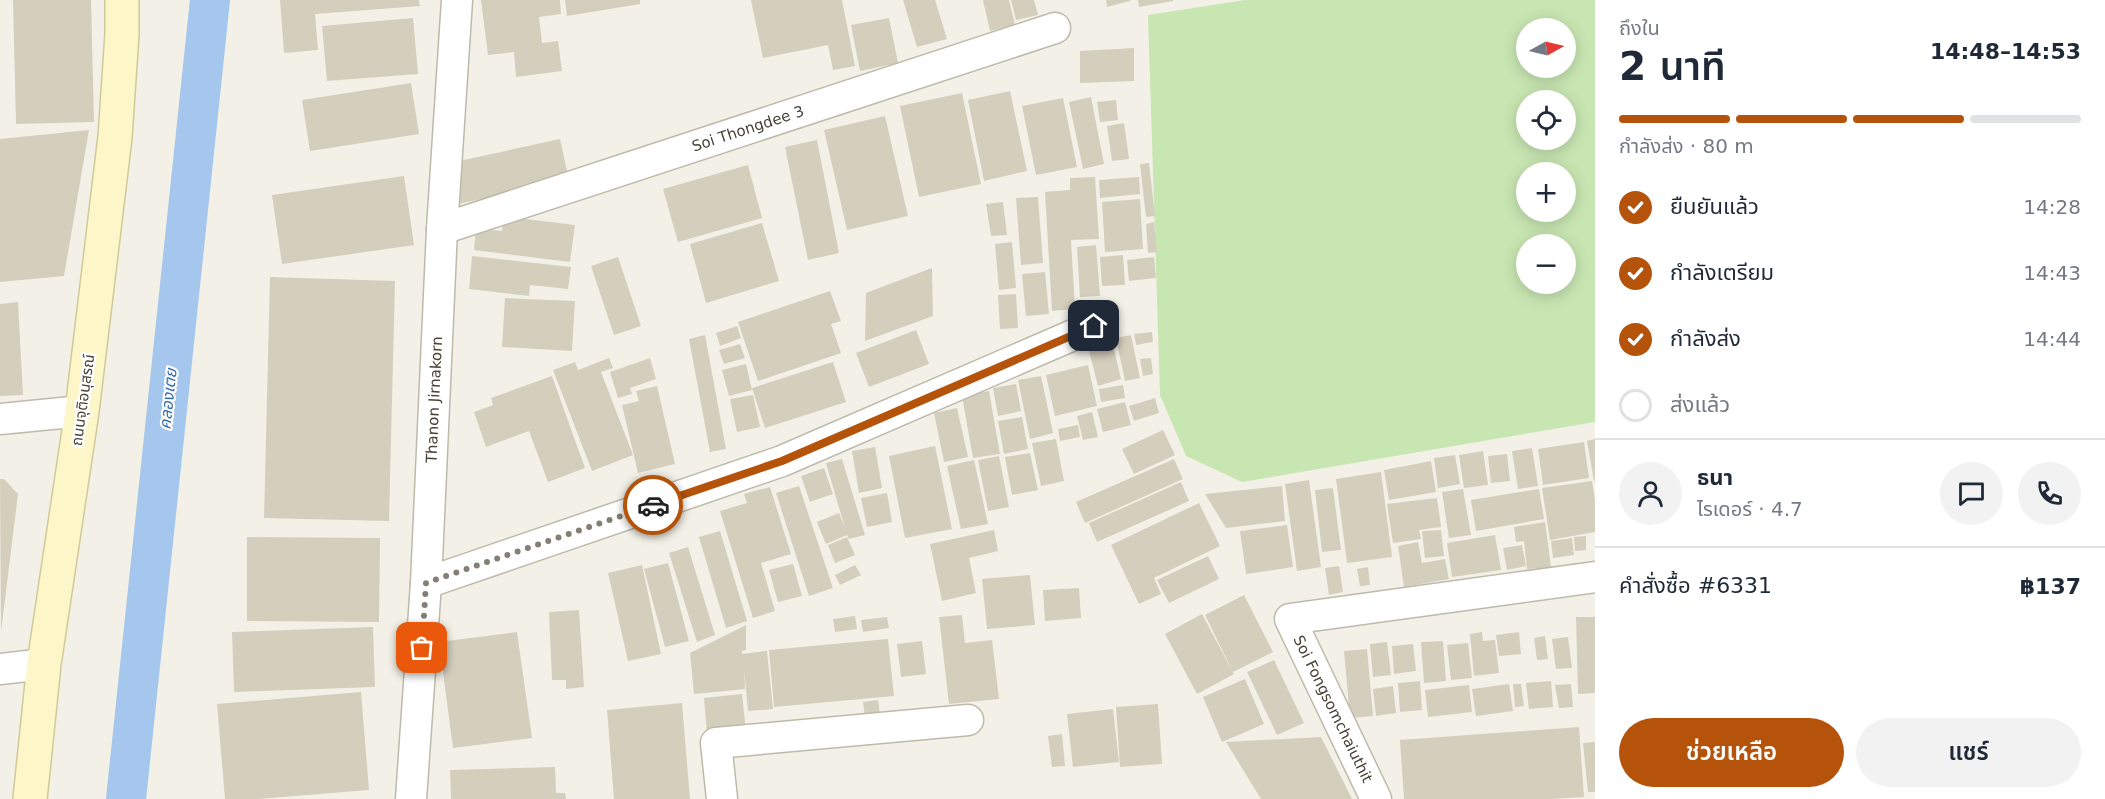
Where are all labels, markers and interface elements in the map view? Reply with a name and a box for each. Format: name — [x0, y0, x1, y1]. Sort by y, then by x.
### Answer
text: ถึงใน — [1619, 16, 1660, 40]
north arrow — [1516, 18, 1576, 78]
map controls — [1516, 18, 1576, 294]
text: 14:48–14:53 — [1930, 39, 2081, 64]
text: 2 นาที — [1619, 44, 1726, 89]
button: locate — [1516, 90, 1576, 150]
street label: Soi Thongdee 3 — [690, 102, 806, 155]
text: กำลังส่ง · 80 m — [1619, 134, 1754, 158]
button: + — [1516, 162, 1576, 222]
icon: check — [1619, 191, 1652, 224]
text: ยืนยันแล้ว — [1670, 194, 1759, 219]
text: 14:28 — [2023, 195, 2081, 219]
button: − — [1516, 234, 1576, 294]
icon: check — [1619, 257, 1652, 290]
text: กำลังเตรียม — [1670, 260, 1774, 285]
text: 14:43 — [2023, 261, 2081, 285]
pin — [1068, 300, 1119, 351]
icon: home — [1077, 309, 1110, 342]
icon: check — [1619, 323, 1652, 356]
text: กำลังส่ง — [1670, 326, 1741, 351]
text: 14:44 — [2023, 327, 2081, 351]
street label: Thanon Jirnakorn — [422, 336, 446, 464]
street label: ถนนจุติอนุสรณ์ — [68, 353, 98, 447]
water label: คลองเตย — [155, 366, 181, 430]
text: ส่งแล้ว — [1670, 392, 1730, 417]
button: person — [1619, 462, 1682, 525]
button: chat — [1940, 462, 2003, 525]
button: phone — [2018, 462, 2081, 525]
text: ธนา — [1697, 465, 1733, 490]
courier — [623, 475, 683, 535]
icon: car — [637, 489, 670, 522]
text: ไรเดอร์ · 4.7 — [1697, 497, 1803, 521]
text: คำสั่งซื้อ #6331 — [1619, 573, 1772, 598]
text: ฿137 — [2020, 574, 2081, 599]
pin — [396, 622, 447, 673]
icon: bag — [405, 631, 438, 664]
street label: Soi Fongsomchaiuthit — [1289, 632, 1377, 786]
button: ช่วยเหลือ — [1619, 718, 1844, 787]
button: แชร์ — [1856, 718, 2081, 787]

